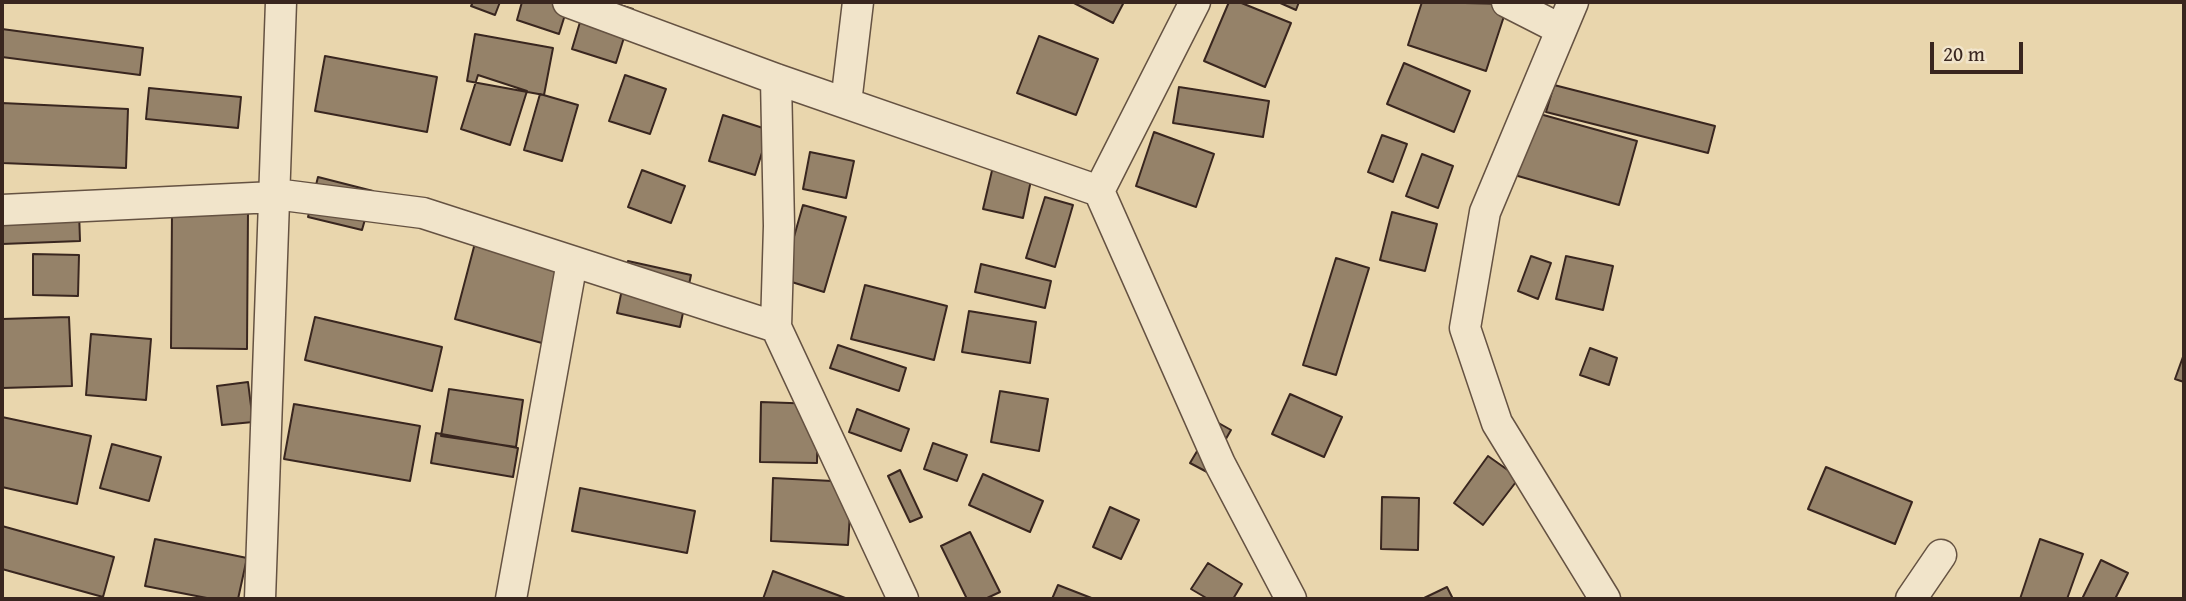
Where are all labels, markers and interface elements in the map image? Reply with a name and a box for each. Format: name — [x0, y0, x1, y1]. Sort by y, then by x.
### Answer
scale bar — [1934, 28, 2027, 72]
text: 20 m — [1943, 38, 1985, 69]

